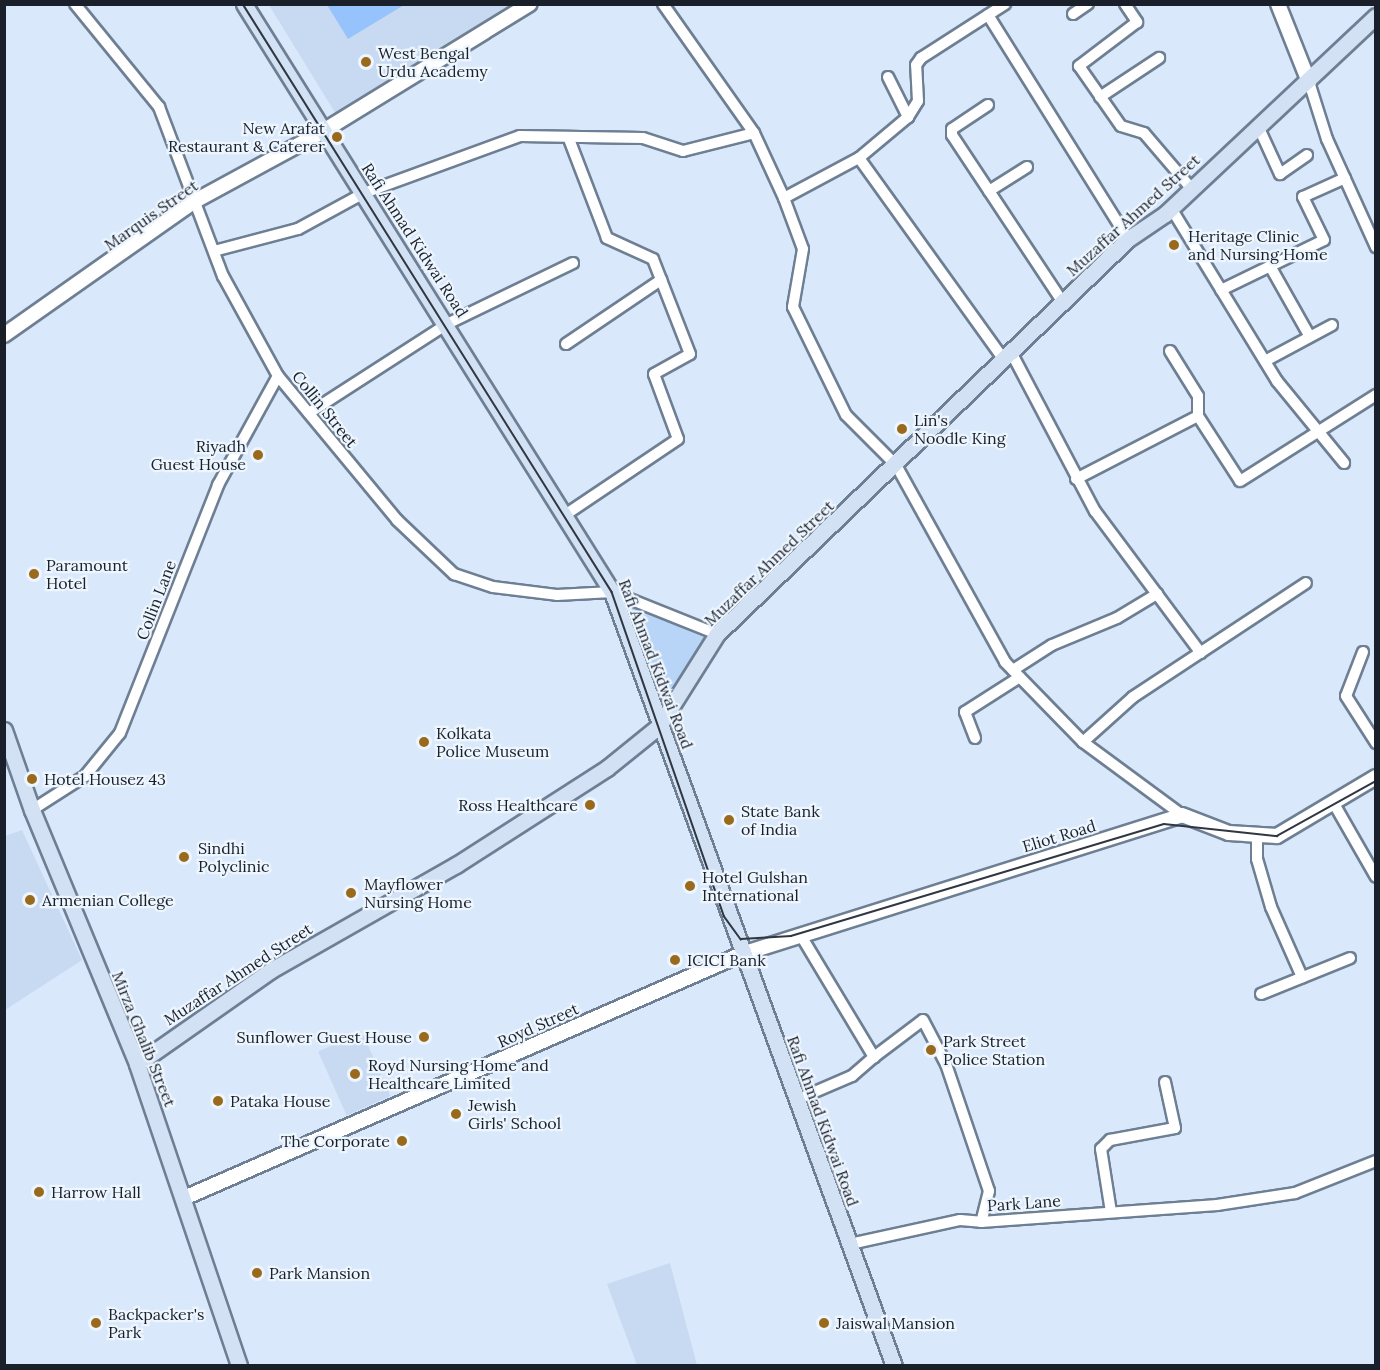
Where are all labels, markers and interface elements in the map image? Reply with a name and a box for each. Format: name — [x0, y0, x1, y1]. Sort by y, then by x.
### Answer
place label: West Bengal Urdu Academy — [378, 43, 488, 81]
marker: West Bengal Urdu Academy — [359, 55, 373, 69]
place label: New Arafat Restaurant & Caterer — [168, 118, 325, 156]
marker: New Arafat Restaurant & Caterer — [330, 130, 344, 144]
street label: Muzaffar Ahmed Street — [1062, 150, 1204, 280]
street label: Rafi Ahmad Kidwai Road — [358, 159, 472, 321]
street label: Marquis Street — [100, 176, 202, 254]
place label: Heritage Clinic and Nursing Home — [1188, 226, 1328, 264]
marker: Heritage Clinic and Nursing Home — [1165, 236, 1183, 254]
street label: Collin Street — [288, 367, 362, 451]
place label: Lin's Noodle King — [914, 410, 1006, 448]
marker: Lin's Noodle King — [895, 422, 909, 436]
place label: Riyadh Guest House — [151, 436, 246, 474]
marker: Riyadh Guest House — [251, 448, 265, 462]
street label: Muzaffar Ahmed Street — [700, 496, 838, 630]
place label: Paramount Hotel — [46, 555, 128, 593]
street label: Collin Lane — [132, 557, 180, 643]
marker: Paramount Hotel — [27, 567, 41, 581]
street label: Rafi Ahmad Kidwai Road — [615, 577, 697, 751]
place label: Kolkata Police Museum — [436, 723, 549, 761]
marker: Kolkata Police Museum — [417, 735, 431, 749]
place label: Hotel Housez 43 — [44, 769, 166, 789]
marker: Hotel Housez 43 — [25, 772, 39, 786]
place label: Ross Healthcare — [458, 795, 578, 815]
marker: Ross Healthcare — [583, 798, 597, 812]
place label: State Bank of India — [741, 801, 820, 839]
marker: State Bank of India — [722, 813, 736, 827]
street label: Eliot Road — [1020, 816, 1098, 856]
place label: Sindhi Polyclinic — [198, 838, 270, 876]
marker: Sindhi Polyclinic — [175, 848, 193, 866]
place label: Hotel Gulshan International — [702, 867, 808, 905]
place label: Mayflower Nursing Home — [364, 874, 472, 912]
marker: Hotel Gulshan International — [683, 879, 697, 893]
marker: Mayflower Nursing Home — [342, 884, 360, 902]
place label: Armenian College — [42, 890, 174, 910]
marker: Armenian College — [23, 893, 37, 907]
street label: Muzaffar Ahmed Street — [160, 919, 316, 1029]
place label: ICICI Bank — [687, 950, 766, 970]
marker: ICICI Bank — [668, 953, 682, 967]
street label: Mirza Ghalib Street — [108, 968, 180, 1110]
street label: Royd Street — [495, 999, 581, 1051]
place label: Sunflower Guest House — [237, 1027, 412, 1047]
marker: Sunflower Guest House — [417, 1030, 431, 1044]
place label: Park Street Police Station — [943, 1031, 1045, 1069]
street label: Rafi Ahmad Kidwai Road — [783, 1033, 863, 1209]
marker: Park Street Police Station — [924, 1043, 938, 1057]
place label: Royd Nursing Home and Healthcare Limited — [368, 1055, 549, 1093]
marker: Royd Nursing Home and Healthcare Limited — [346, 1065, 364, 1083]
place label: Pataka House — [230, 1091, 330, 1111]
marker: Pataka House — [211, 1094, 225, 1108]
place label: Jewish Girls' School — [468, 1095, 561, 1133]
marker: Jewish Girls' School — [449, 1107, 463, 1121]
place label: The Corporate — [281, 1131, 390, 1151]
marker: The Corporate — [395, 1134, 409, 1148]
place label: Harrow Hall — [51, 1182, 141, 1202]
marker: Harrow Hall — [32, 1185, 46, 1199]
street label: Park Lane — [987, 1191, 1061, 1215]
place label: Park Mansion — [269, 1263, 370, 1283]
marker: Park Mansion — [250, 1266, 264, 1280]
place label: Backpacker's Park — [108, 1304, 204, 1342]
place label: Jaiswal Mansion — [836, 1313, 955, 1333]
marker: Backpacker's Park — [89, 1316, 103, 1330]
marker: Jaiswal Mansion — [817, 1316, 831, 1330]

